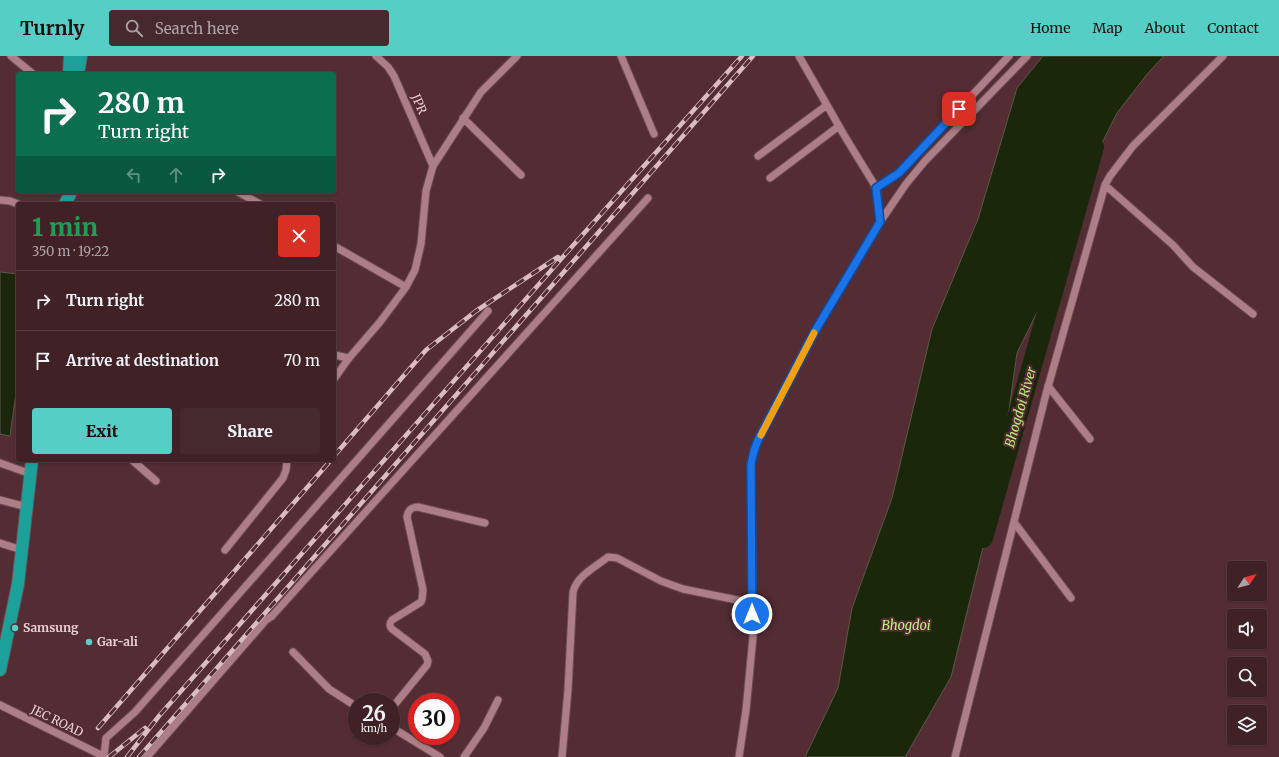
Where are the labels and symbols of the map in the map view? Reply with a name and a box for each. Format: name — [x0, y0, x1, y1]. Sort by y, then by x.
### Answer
street label: JPR — [408, 91, 431, 117]
pin — [942, 92, 976, 126]
water label: Bhogdoi River — [1001, 364, 1040, 449]
north arrow — [1227, 561, 1267, 601]
position arrow — [731, 593, 773, 635]
water label: Bhogdoi — [881, 617, 931, 634]
place label: Samsung — [23, 620, 79, 635]
marker: Samsung — [10, 623, 20, 633]
place label: Gar-ali — [97, 634, 138, 649]
marker: Gar-ali — [84, 637, 94, 647]
speed limit sign: 30 — [408, 693, 460, 745]
street label: JEC ROAD — [28, 701, 86, 740]

